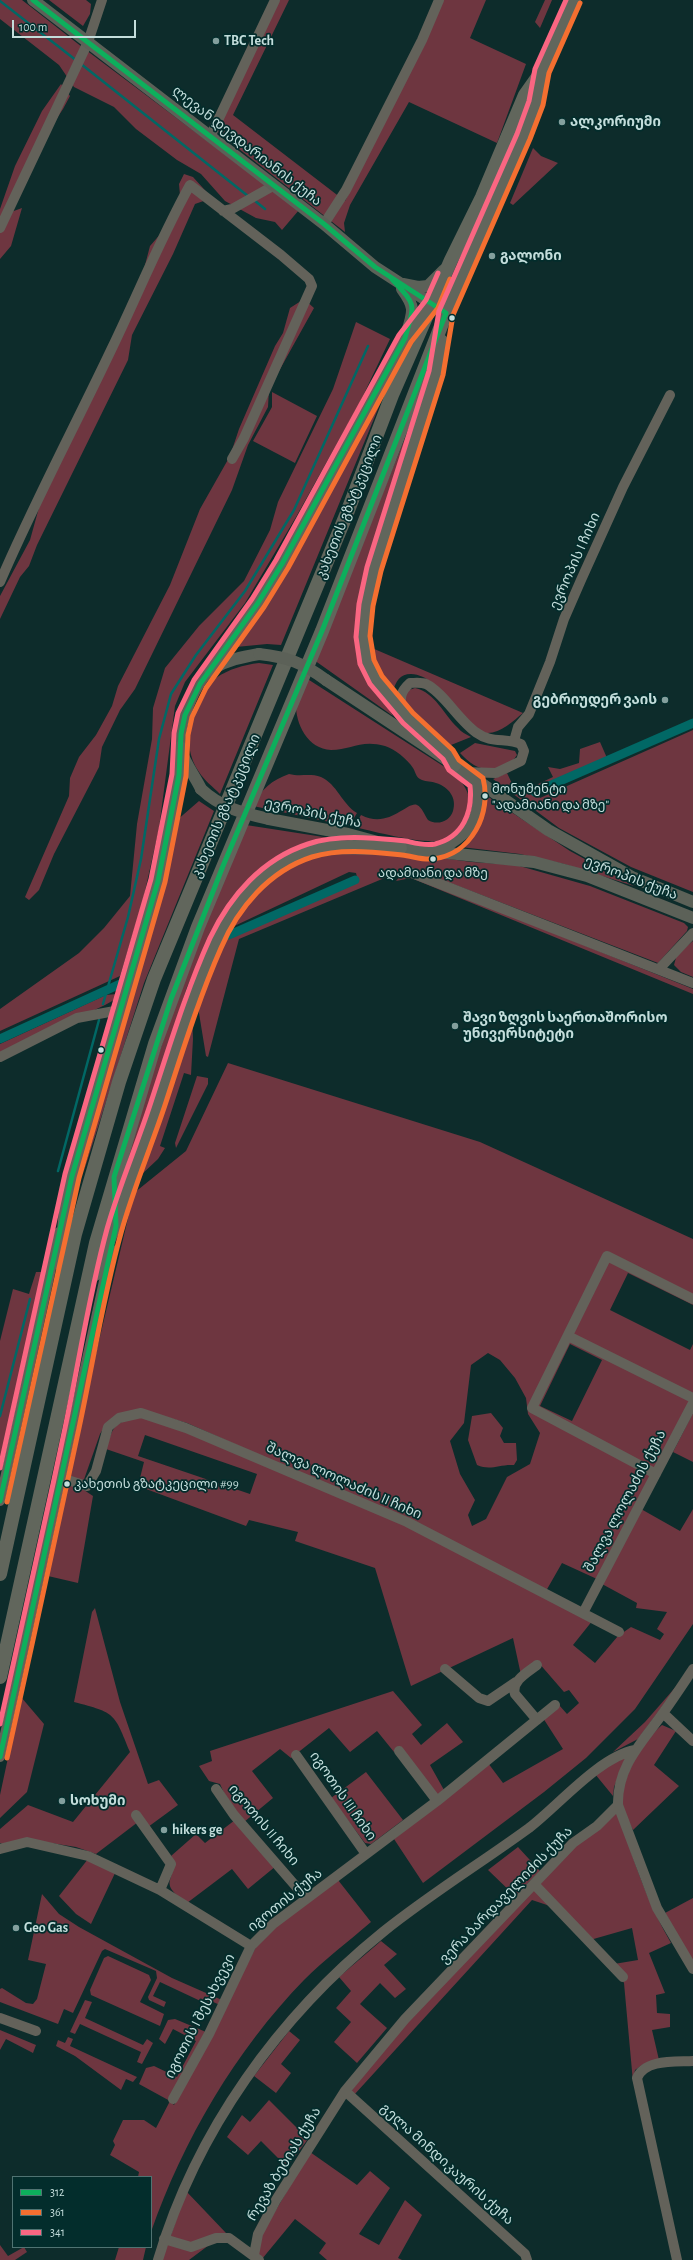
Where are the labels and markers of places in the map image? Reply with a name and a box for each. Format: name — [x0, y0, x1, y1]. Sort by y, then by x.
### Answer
place label: TBC Tech — [224, 33, 274, 49]
marker: TBC Tech — [211, 36, 221, 46]
place label: ალკორიუმი — [570, 114, 661, 130]
marker: ალკორიუმი — [557, 117, 567, 127]
place label: გალონი — [500, 248, 562, 264]
marker: გალონი — [487, 251, 497, 261]
unlabelled marker — [447, 313, 457, 323]
place label: გებრიუდერ ვაის — [533, 692, 657, 708]
marker: გებრიუდერ ვაის — [660, 695, 670, 705]
place label: მონუმენტი "ადამიანი და მზე" — [492, 781, 609, 812]
marker: მონუმენტი "ადამიანი და მზე" — [480, 791, 490, 801]
marker: ადამიანი და მზე — [428, 854, 438, 864]
place label: ადამიანი და მზე — [378, 865, 488, 881]
place label: შავი ზღვის საერთაშორისო უნივერსიტეტი — [463, 1010, 667, 1042]
marker: შავი ზღვის საერთაშორისო უნივერსიტეტი — [450, 1021, 460, 1031]
unlabelled marker — [96, 1045, 106, 1055]
place label: კახეთის გზატკეცილი #99 — [74, 1476, 239, 1492]
marker: კახეთის გზატკეცილი #99 — [62, 1479, 72, 1489]
place label: სოხუმი — [70, 1793, 126, 1809]
marker: სოხუმი — [57, 1796, 67, 1806]
place label: hikers ge — [172, 1822, 222, 1838]
marker: hikers ge — [159, 1825, 169, 1835]
place label: Geo Gas — [24, 1920, 68, 1936]
marker: Geo Gas — [11, 1923, 21, 1933]

